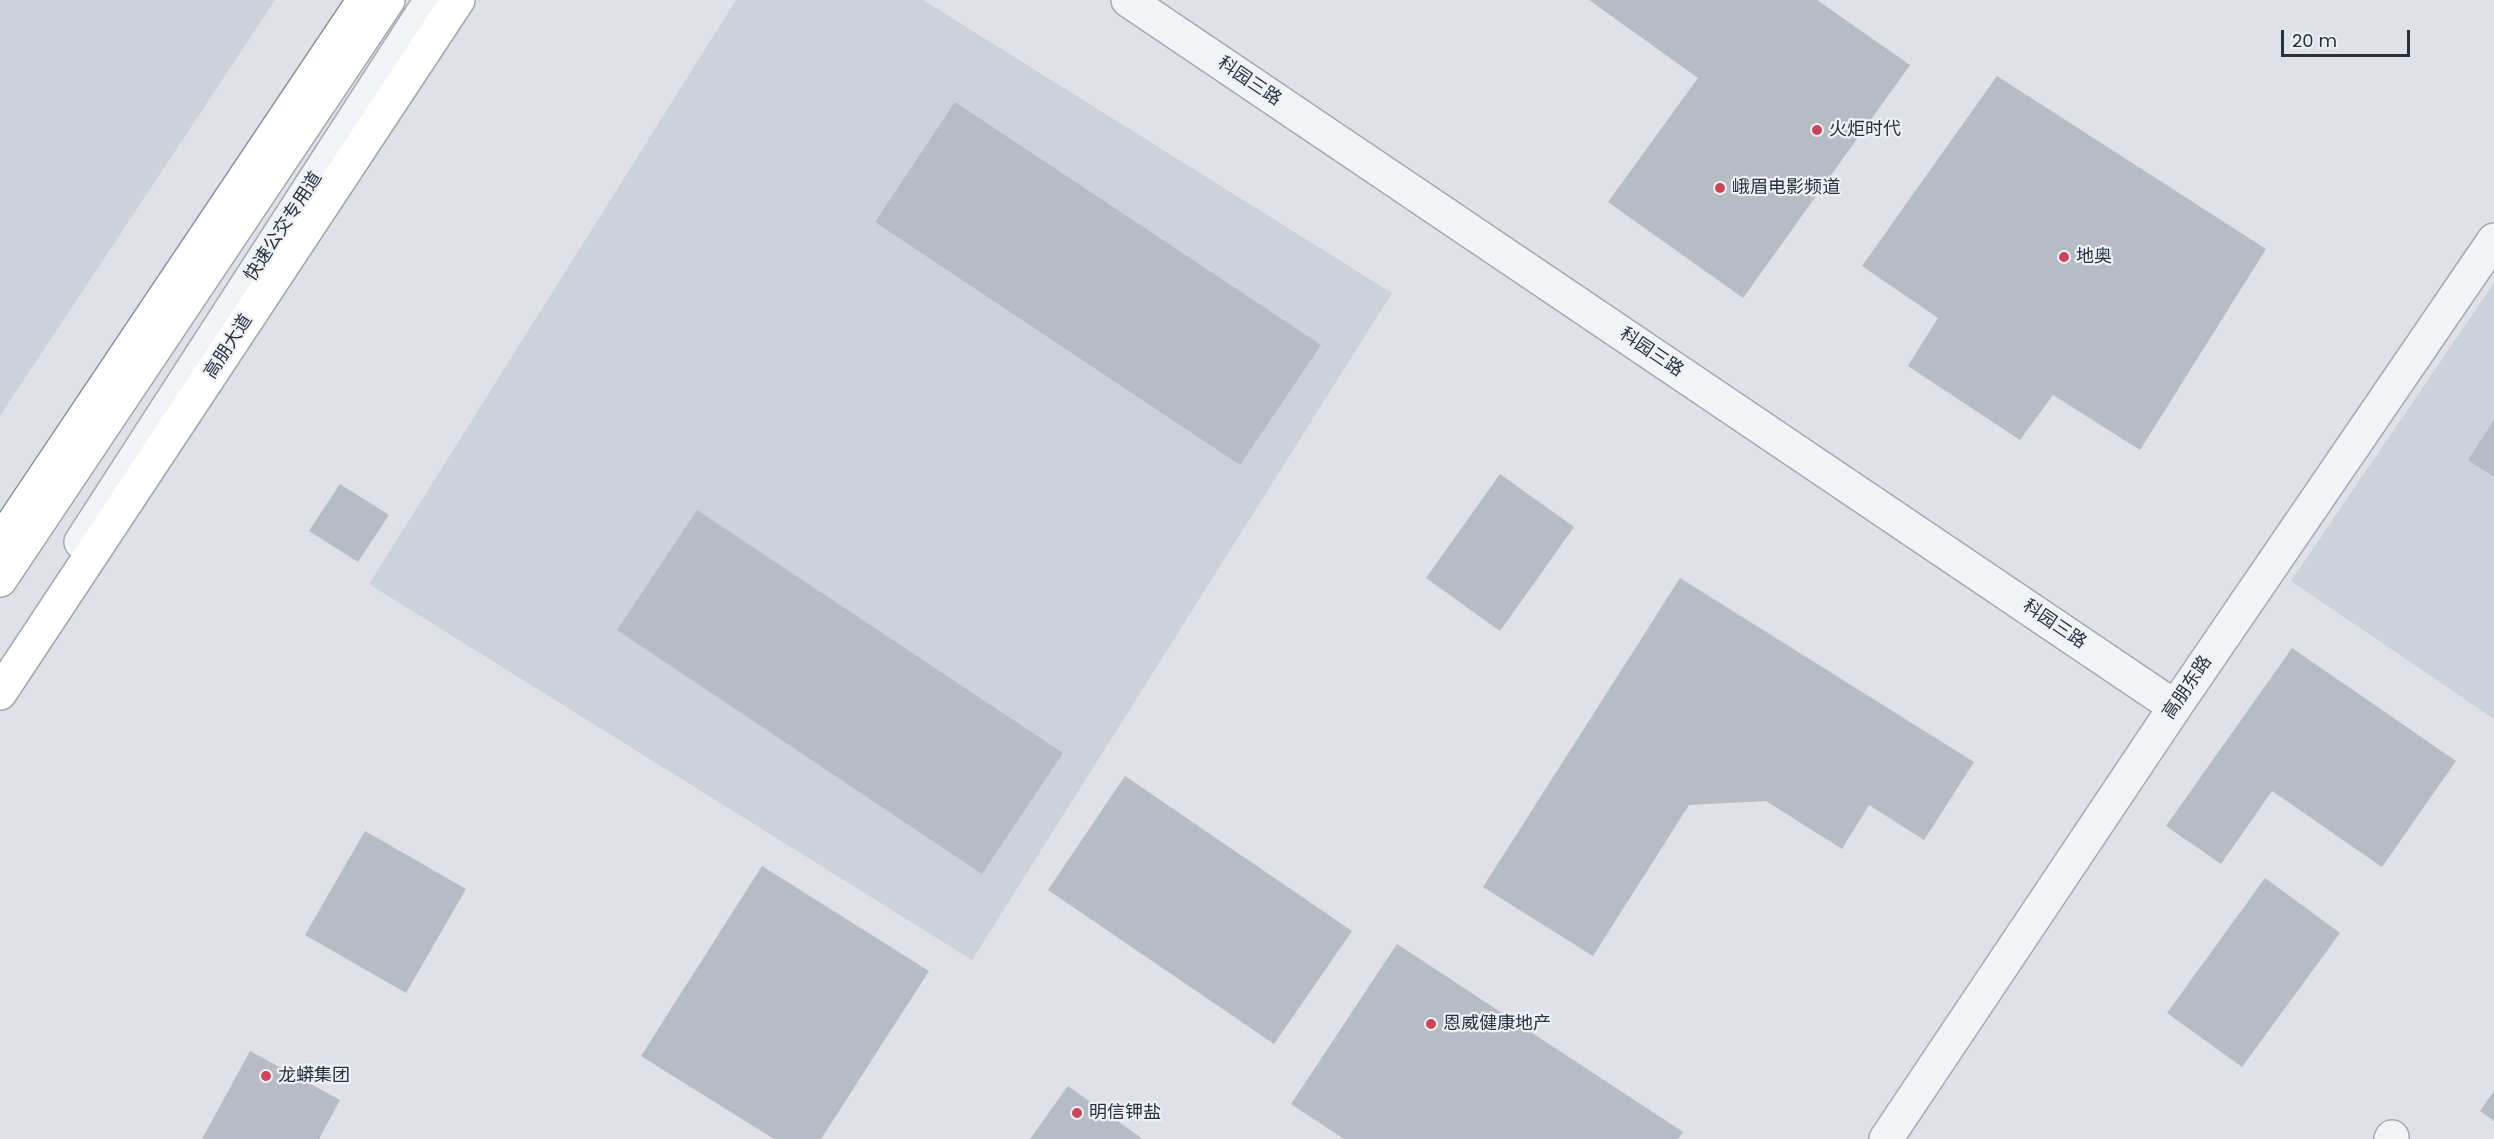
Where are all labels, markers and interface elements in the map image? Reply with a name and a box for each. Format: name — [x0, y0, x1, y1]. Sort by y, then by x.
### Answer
scale bar — [2284, 18, 2413, 56]
text: 20 m — [2292, 28, 2337, 53]
street label: 科园三路 — [1213, 53, 1285, 111]
place label: 火炬时代 — [1829, 119, 1901, 141]
marker: 火炬时代 — [1810, 123, 1824, 137]
street label: 快速公交专用道 — [241, 168, 327, 286]
place label: 峨眉电影频道 — [1732, 177, 1840, 199]
marker: 峨眉电影频道 — [1713, 181, 1727, 195]
place label: 地奥 — [2076, 246, 2112, 268]
marker: 地奥 — [2057, 250, 2071, 264]
street label: 高朋大道 — [200, 311, 258, 383]
street label: 科园三路 — [1615, 324, 1687, 382]
street label: 科园三路 — [2018, 596, 2090, 654]
street label: 高朋东路 — [2159, 652, 2217, 724]
place label: 恩威健康地产 — [1443, 1013, 1551, 1035]
marker: 恩威健康地产 — [1424, 1017, 1438, 1031]
place label: 龙蟒集团 — [278, 1065, 350, 1087]
marker: 龙蟒集团 — [259, 1069, 273, 1083]
place label: 明信钾盐 — [1089, 1102, 1161, 1124]
marker: 明信钾盐 — [1070, 1106, 1084, 1120]

